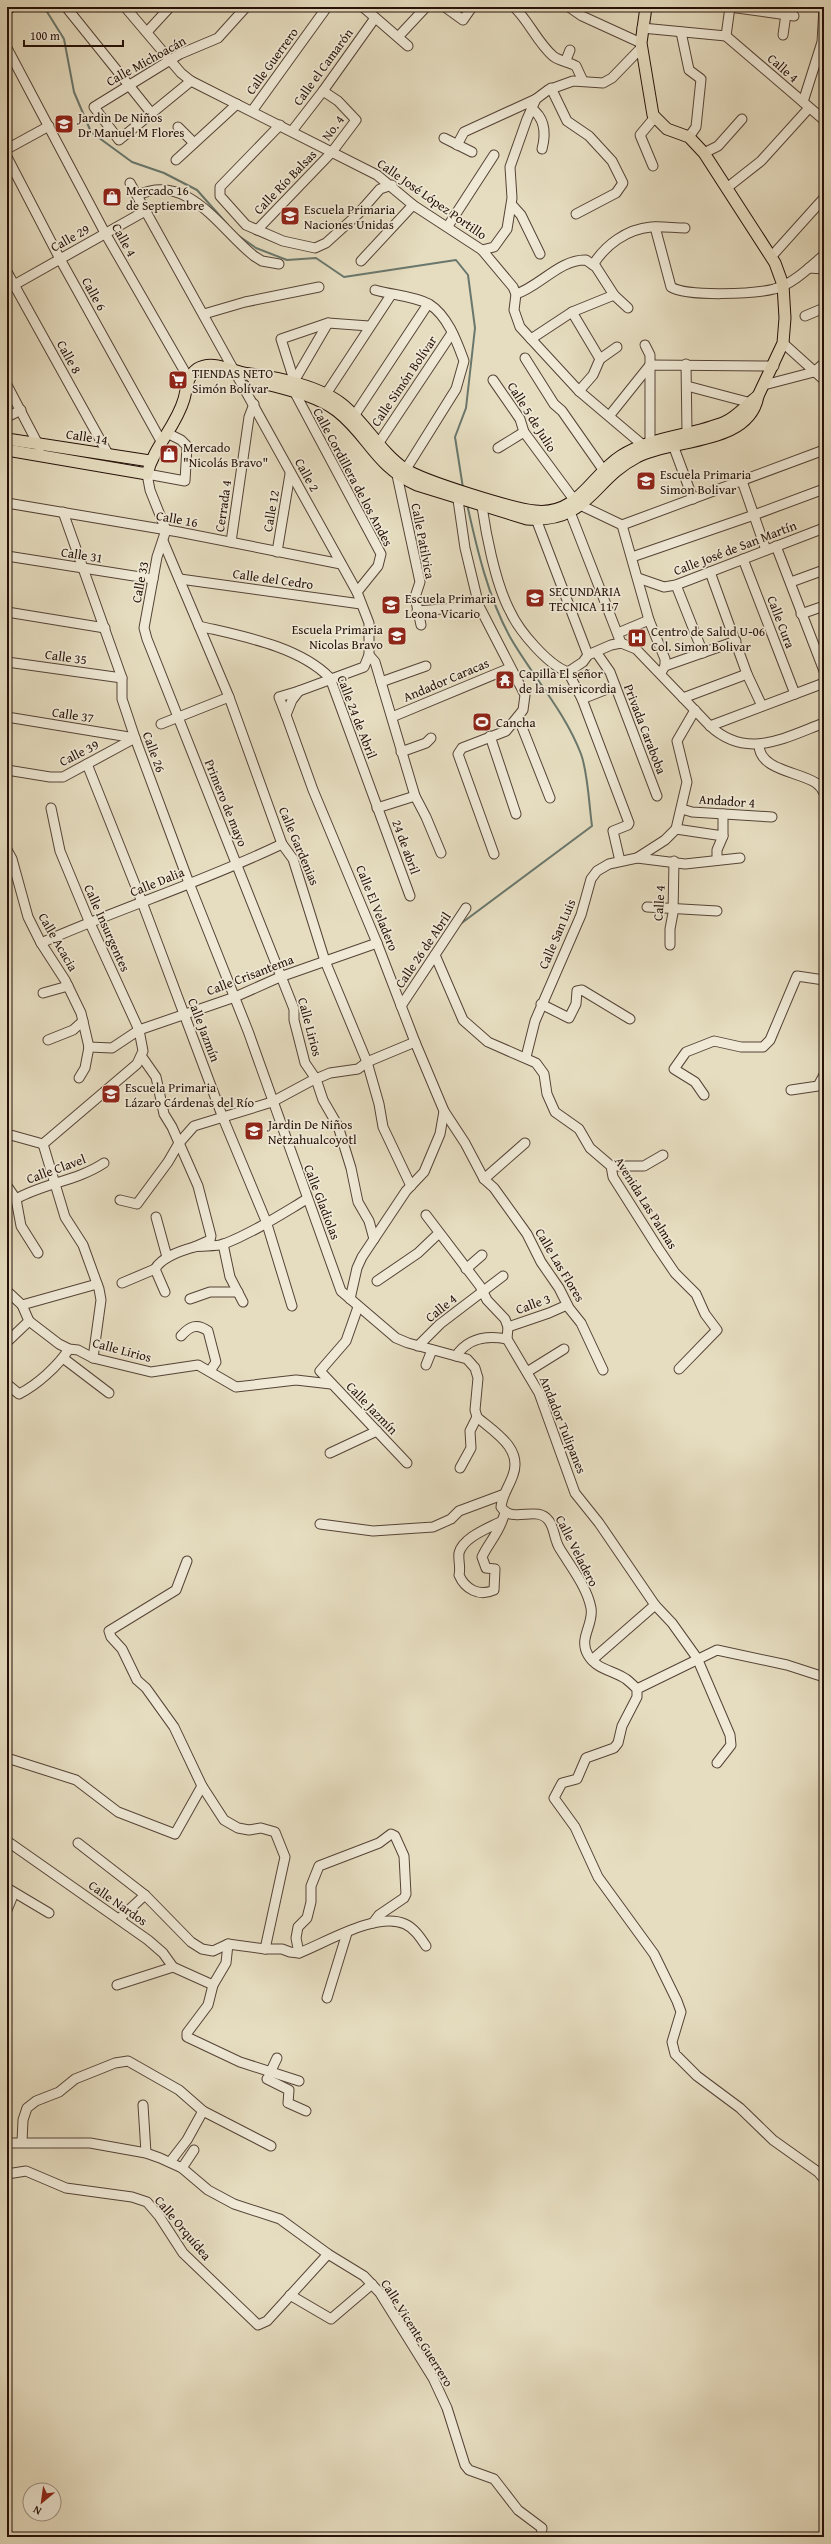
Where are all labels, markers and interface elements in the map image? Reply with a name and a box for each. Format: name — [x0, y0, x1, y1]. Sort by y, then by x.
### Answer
scale bar — [24, 22, 123, 48]
street label: Calle Guerrero — [241, 23, 303, 98]
street label: Calle el Camarón — [288, 24, 358, 110]
text: 100 m — [30, 27, 60, 44]
street label: Calle Michoacán — [103, 31, 190, 91]
street label: Calle 4 — [763, 49, 803, 87]
place label: Jardin De Niños Dr Manuel M Flores — [76, 108, 184, 142]
street label: No. 4 — [317, 111, 349, 145]
school or university icon: Jardin De Niños Dr Manuel M Flores — [53, 113, 75, 135]
street label: Calle Río Balsas — [249, 145, 321, 219]
street label: Calle José López Portillo — [373, 154, 491, 244]
place label: Mercado 16 de Septiembre — [126, 181, 204, 215]
shop icon: Mercado 16 de Septiembre — [101, 186, 123, 208]
place label: Escuela Primaria Naciones Unidas — [304, 200, 396, 234]
school or university icon: Escuela Primaria Naciones Unidas — [279, 205, 301, 227]
street label: Calle 29 — [47, 220, 93, 256]
street label: Calle 4 — [107, 220, 141, 260]
street label: Calle 6 — [77, 274, 111, 314]
street label: Calle Simón Bolívar — [367, 331, 442, 430]
street label: Calle 8 — [52, 337, 86, 377]
place label: TIENDAS NETO Simón Bolívar — [192, 364, 273, 398]
supermarket icon: TIENDAS NETO Simón Bolívar — [167, 369, 189, 391]
street label: Calle 5 de Julio — [503, 378, 561, 456]
street label: Calle Cordillera de los Andes — [308, 404, 398, 550]
street label: Calle 14 — [65, 424, 109, 450]
place label: Mercado "Nicolás Bravo" — [183, 438, 268, 472]
shop icon: Mercado "Nicolás Bravo" — [158, 443, 180, 465]
street label: Calle 2 — [290, 455, 324, 495]
place label: Escuela Primaria Simon Bolivar — [660, 465, 752, 499]
school or university icon: Escuela Primaria Simon Bolivar — [635, 470, 657, 492]
street label: Cerrada 4 — [210, 479, 236, 533]
street label: Calle 12 — [258, 489, 284, 533]
street label: Calle Patilvica — [406, 502, 440, 581]
street label: Calle 16 — [155, 506, 199, 532]
street label: Calle José de San Martín — [671, 515, 800, 580]
street label: Calle 31 — [60, 542, 104, 568]
street label: Calle 33 — [127, 560, 153, 604]
street label: Calle del Cedro — [232, 564, 315, 594]
place label: SECUNDARIA TECNICA 117 — [549, 582, 621, 616]
school or university icon: SECUNDARIA TECNICA 117 — [524, 587, 546, 609]
place label: Escuela Primaria Leona Vicario — [405, 589, 497, 623]
street label: Calle Cura — [762, 593, 800, 652]
school or university icon: Escuela Primaria Leona Vicario — [380, 594, 402, 616]
place label: Escuela Primaria Nicolas Bravo — [292, 620, 384, 654]
place label: Centro de Salud U-06 Col. Simon Bolivar — [651, 622, 765, 656]
school or university icon: Escuela Primaria Nicolas Bravo — [386, 625, 408, 647]
hospital icon: Centro de Salud U-06 Col. Simon Bolivar — [626, 627, 648, 649]
street label: Calle 35 — [44, 645, 88, 669]
street label: Andador Caracas — [400, 653, 492, 707]
place label: Capilla El señor de la misericordia — [519, 664, 617, 698]
temple icon: Capilla El señor de la misericordia — [494, 669, 516, 691]
street label: Calle 24 de Abril — [332, 673, 382, 762]
street label: Privada Caraboba — [619, 681, 671, 778]
street label: Calle 37 — [51, 702, 95, 728]
sports icon: Cancha — [471, 711, 493, 733]
place label: Cancha — [496, 713, 536, 732]
street label: Calle 26 — [138, 729, 170, 775]
street label: Calle 39 — [56, 735, 102, 771]
street label: Primero de mayo — [200, 756, 252, 850]
street label: Andador 4 — [698, 790, 756, 812]
street label: Calle Gardenias — [274, 804, 324, 888]
street label: 24 de abril — [387, 817, 425, 877]
street label: Calle Dalia — [127, 862, 188, 901]
street label: Calle El Veladero — [351, 862, 403, 954]
street label: Calle Insurgentes — [79, 881, 135, 975]
street label: Calle 4 — [648, 885, 670, 921]
street label: Calle San Luis — [534, 896, 580, 972]
street label: Calle 26 de Abril — [391, 908, 456, 992]
street label: Calle Acacia — [34, 909, 83, 976]
street label: Calle Crisantema — [204, 949, 297, 1000]
street label: Calle Jazmín — [183, 995, 225, 1065]
street label: Calle Lirios — [293, 995, 327, 1059]
place label: Escuela Primaria Lázaro Cárdenas del Río — [125, 1078, 255, 1112]
school or university icon: Escuela Primaria Lázaro Cárdenas del Río — [100, 1083, 122, 1105]
place label: Jardin De Niños Netzahualcoyotl — [266, 1115, 357, 1149]
school or university icon: Jardin De Niños Netzahualcoyotl — [243, 1120, 265, 1142]
street label: Calle Clavel — [24, 1149, 89, 1189]
street label: Avenida Las Palmas — [610, 1153, 682, 1253]
street label: Calle Gladiolas — [299, 1162, 345, 1242]
street label: Calle Las Flores — [530, 1225, 590, 1305]
street label: Calle 4 — [421, 1289, 461, 1327]
street label: Calle 3 — [513, 1289, 553, 1319]
street label: Calle Lirios — [90, 1333, 154, 1367]
street label: Andador Tulipanes — [535, 1374, 591, 1476]
street label: Calle Jazmín — [342, 1377, 403, 1439]
street label: Calle Veladero — [551, 1512, 603, 1590]
street label: Calle Nardos — [85, 1876, 151, 1930]
street label: Calle Orquídea — [150, 2192, 216, 2265]
street label: Calle Vicente Guerrero — [376, 2276, 458, 2391]
north arrow — [22, 2482, 62, 2522]
text: N — [29, 2502, 44, 2520]

